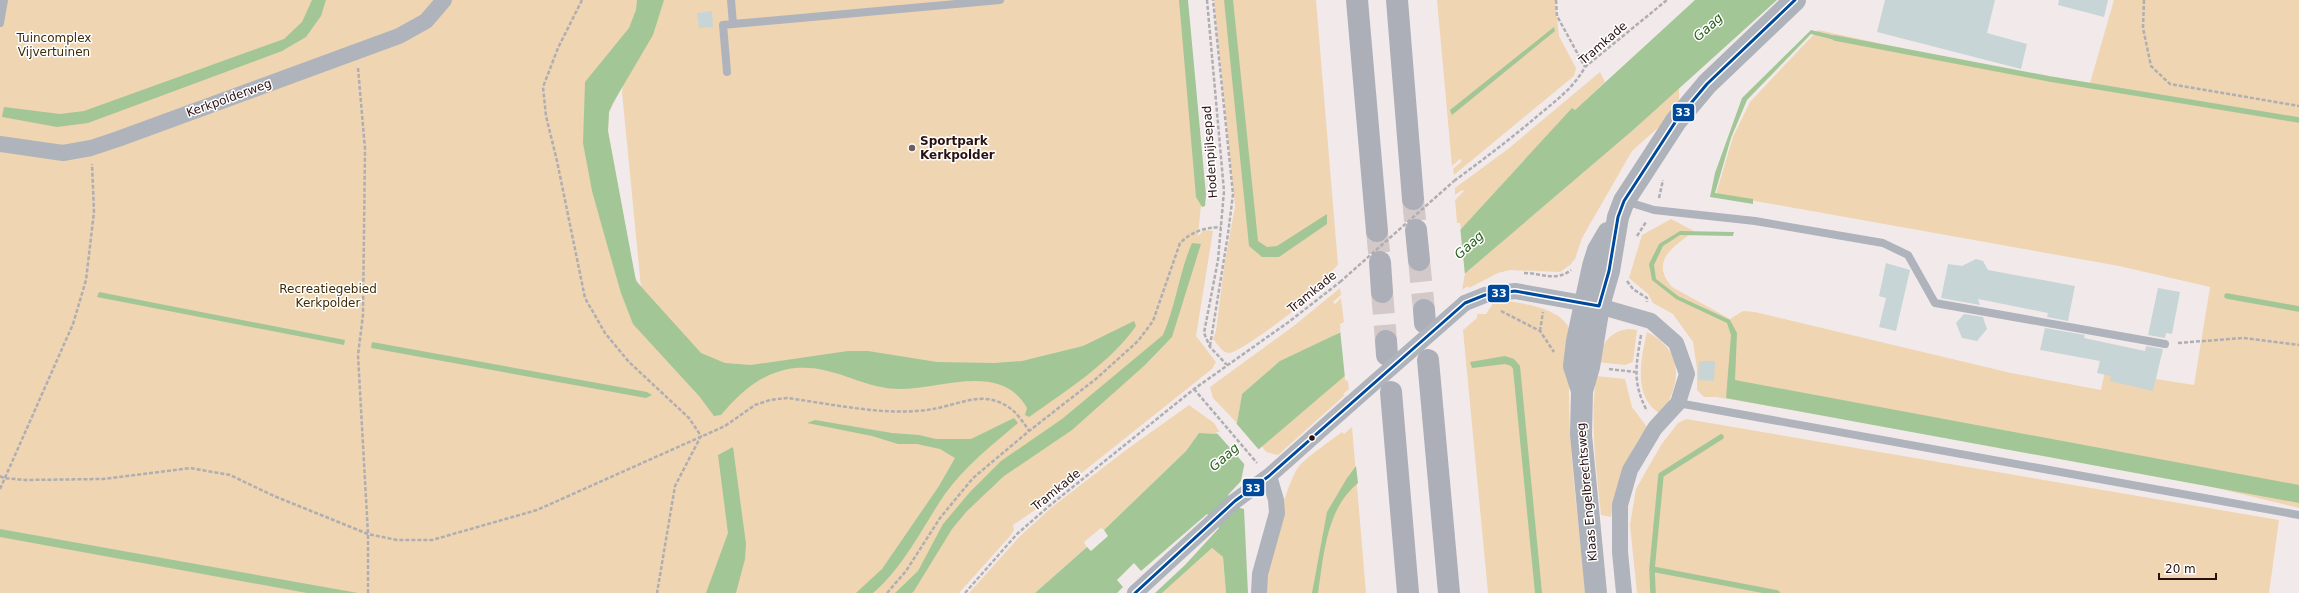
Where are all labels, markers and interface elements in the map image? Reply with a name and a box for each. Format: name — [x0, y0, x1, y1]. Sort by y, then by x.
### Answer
water label: Gaag — [1690, 10, 1726, 44]
street label: Tramkade — [1576, 18, 1630, 68]
park label: Tuincomplex Vijvertuinen — [16, 31, 91, 59]
street label: Kerkpolderweg — [185, 76, 273, 120]
line badge: 33 — [1672, 103, 1695, 122]
street label: Hodenpijlsepad — [1200, 105, 1220, 199]
text: 33 — [1675, 106, 1691, 119]
place label: Sportpark Kerkpolder — [920, 134, 995, 162]
marker: Sportpark Kerkpolder — [907, 143, 917, 153]
water label: Gaag — [1451, 228, 1487, 262]
street label: Tramkade — [1284, 268, 1339, 317]
park label: Recreatiegebied Kerkpolder — [279, 282, 377, 310]
line badge: 33 — [1487, 284, 1510, 303]
text: 33 — [1491, 287, 1507, 300]
street label: Klaas Engelbrechtsweg — [1574, 422, 1600, 562]
unlabelled marker — [1307, 433, 1317, 443]
water label: Gaag — [1206, 440, 1242, 474]
street label: Tramkade — [1028, 466, 1083, 515]
line badge: 33 — [1242, 478, 1265, 497]
text: 33 — [1245, 482, 1261, 495]
scale bar — [2159, 555, 2216, 581]
text: 20 m — [2165, 562, 2196, 576]

